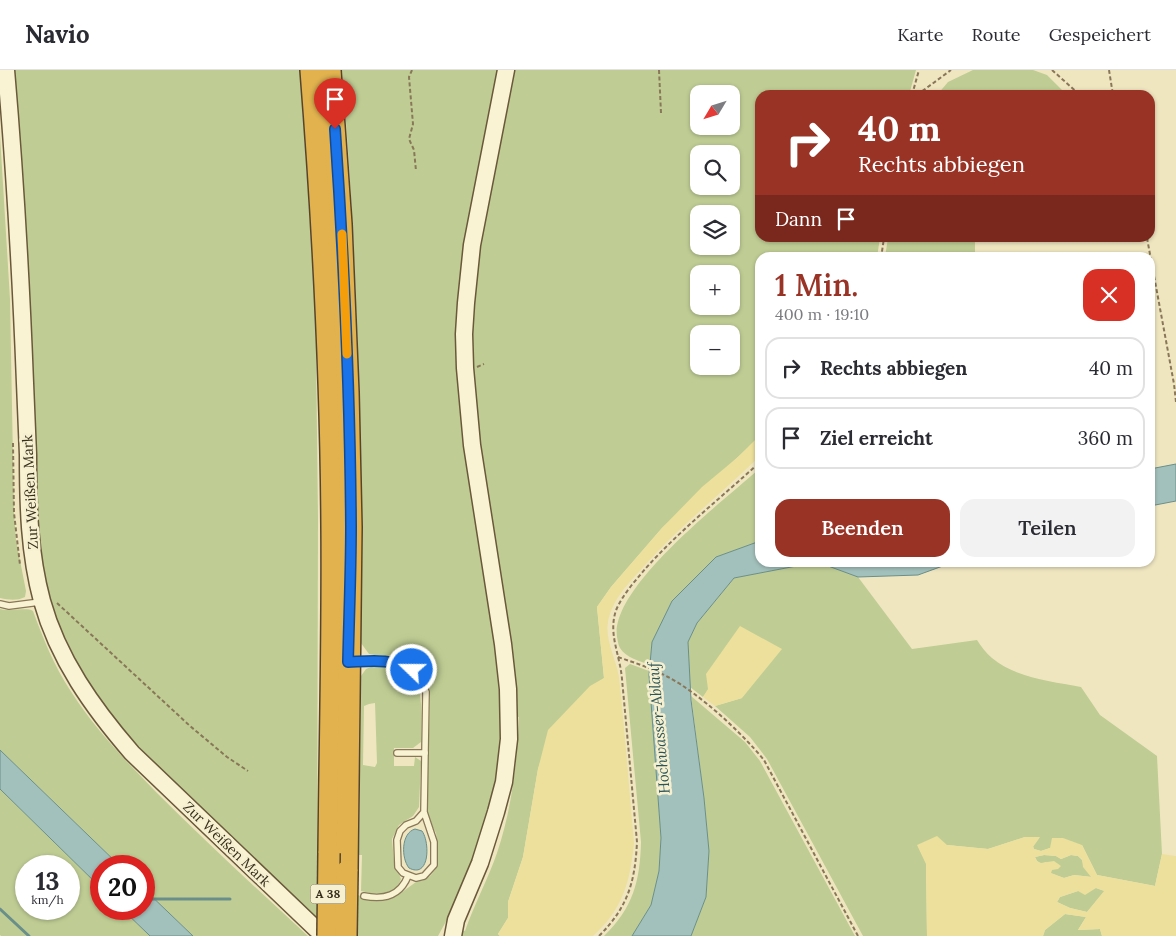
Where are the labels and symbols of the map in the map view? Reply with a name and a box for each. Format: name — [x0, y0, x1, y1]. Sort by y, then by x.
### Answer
pin — [314, 78, 356, 129]
north arrow — [690, 85, 740, 135]
street label: Zur Weißen Mark — [18, 434, 42, 550]
position arrow — [385, 643, 437, 695]
water label: Hochwasser-Ablauf — [643, 661, 674, 794]
street label: Zur Weißen Mark — [180, 798, 275, 891]
speed limit sign: 20 — [90, 855, 155, 920]
road number: A 38 — [310, 884, 346, 904]

